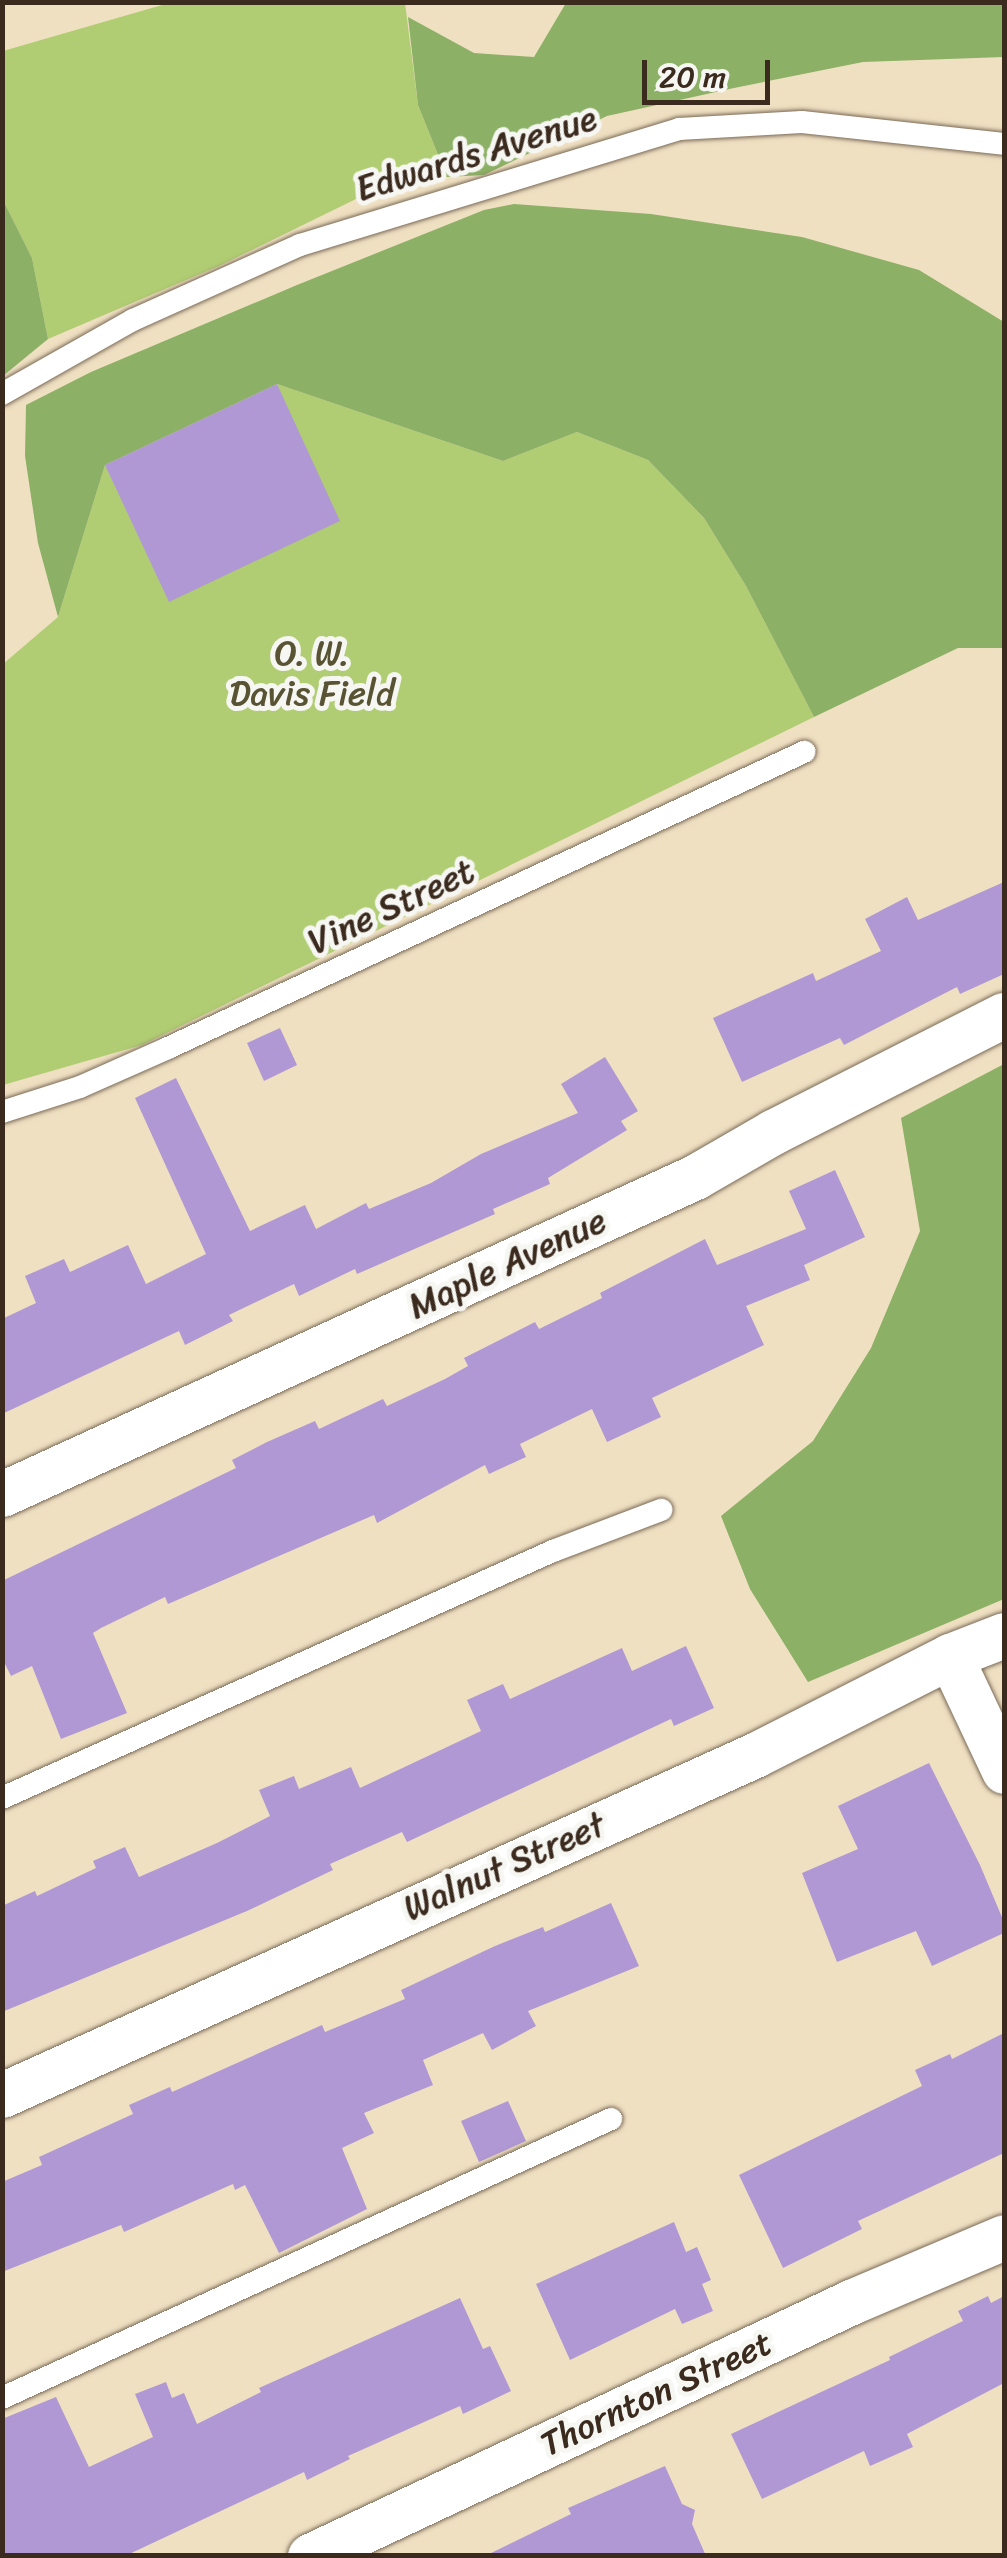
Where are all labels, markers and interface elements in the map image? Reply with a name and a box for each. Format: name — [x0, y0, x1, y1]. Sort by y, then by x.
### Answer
scale bar — [647, 40, 774, 102]
text: 20 m — [659, 50, 726, 104]
street label: Edwards Avenue — [351, 96, 601, 210]
park label: O. W. Davis Field — [230, 632, 394, 714]
street label: Vine Street — [301, 849, 481, 963]
street label: Maple Avenue — [401, 1199, 613, 1327]
street label: Walnut Street — [396, 1803, 612, 1929]
street label: Thornton Street — [533, 2321, 779, 2465]

